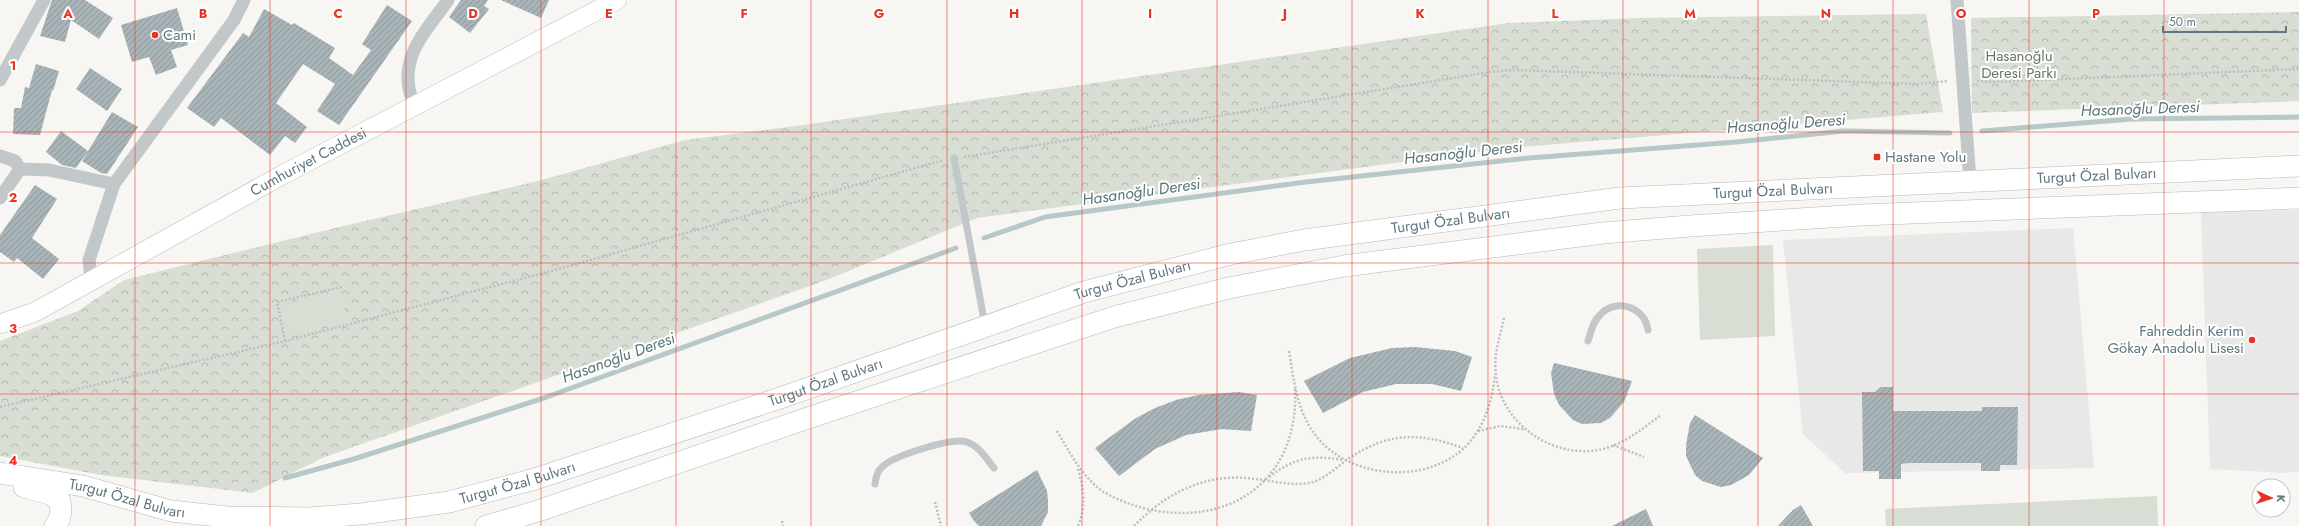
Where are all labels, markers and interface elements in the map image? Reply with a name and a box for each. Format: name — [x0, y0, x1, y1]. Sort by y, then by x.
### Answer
text: A — [62, 4, 73, 23]
text: B — [199, 4, 208, 23]
text: C — [333, 4, 343, 23]
text: D — [468, 4, 478, 23]
text: E — [605, 4, 613, 23]
text: F — [740, 4, 748, 23]
text: G — [874, 4, 885, 23]
text: H — [1009, 4, 1019, 23]
text: I — [1148, 4, 1152, 23]
text: J — [1280, 4, 1287, 23]
text: K — [1415, 4, 1425, 23]
text: L — [1552, 4, 1559, 23]
text: M — [1684, 4, 1696, 23]
text: N — [1821, 4, 1831, 23]
text: O — [1956, 4, 1967, 23]
text: P — [2092, 4, 2100, 23]
scale bar — [2163, 8, 2286, 34]
text: 50 m — [2169, 13, 2196, 31]
place label: Cami — [163, 24, 196, 46]
marker: Cami — [150, 30, 160, 40]
park label: Hasanoğlu Deresi Parkı — [1981, 45, 2057, 84]
text: 1 — [10, 56, 16, 75]
water label: Hasanoğlu Deresi — [2080, 95, 2201, 122]
water label: Hasanoğlu Deresi — [1726, 108, 1847, 139]
street label: Cumhuriyet Caddesi — [246, 122, 371, 202]
water label: Hasanoğlu Deresi — [1403, 135, 1524, 170]
place label: Hastane Yolu — [1885, 146, 1966, 168]
marker: Hastane Yolu — [1872, 152, 1882, 162]
street label: Turgut Özal Bulvarı — [2036, 162, 2157, 189]
water label: Hasanoğlu Deresi — [1081, 172, 1203, 211]
street label: Turgut Özal Bulvarı — [1713, 177, 1833, 205]
text: 2 — [9, 188, 17, 207]
street label: Turgut Özal Bulvarı — [1390, 202, 1512, 239]
street label: Turgut Özal Bulvarı — [1071, 254, 1193, 306]
text: 3 — [9, 319, 17, 338]
place label: Fahreddin Kerim Gökay Anadolu Lisesi — [2107, 320, 2244, 359]
water label: Hasanoğlu Deresi — [558, 326, 679, 389]
marker: Fahreddin Kerim Gökay Anadolu Lisesi — [2247, 335, 2257, 345]
street label: Turgut Özal Bulvarı — [765, 352, 886, 412]
text: 4 — [8, 451, 18, 470]
street label: Turgut Özal Bulvarı — [457, 455, 578, 510]
street label: Turgut Özal Bulvarı — [68, 473, 186, 523]
north arrow — [2251, 478, 2291, 518]
text: K — [2273, 494, 2289, 503]

